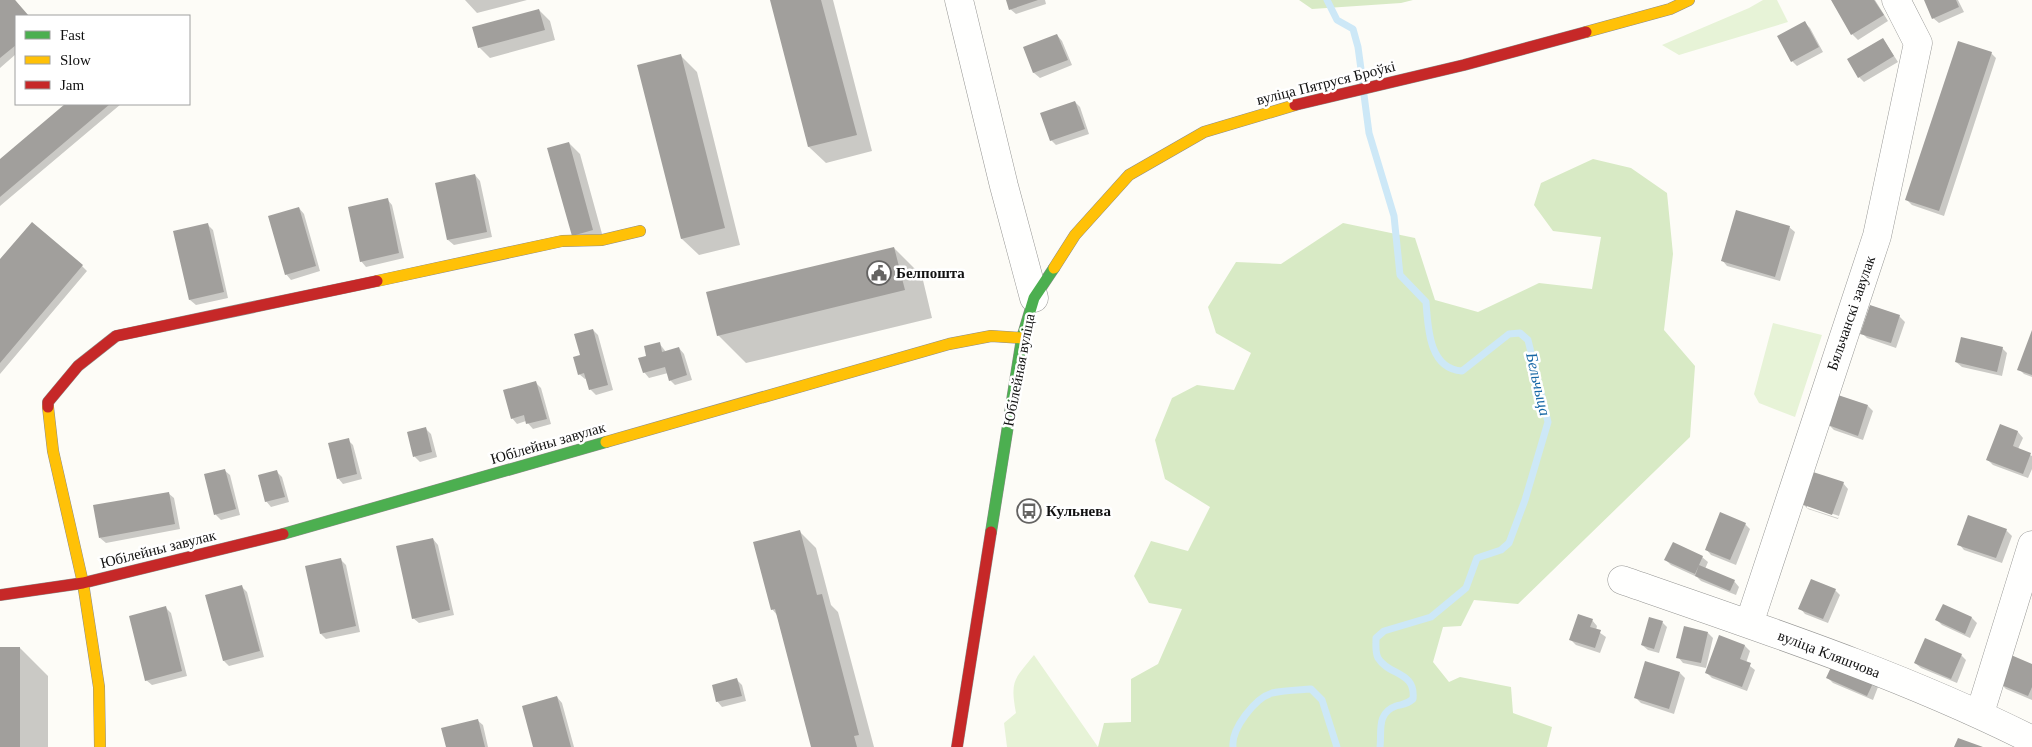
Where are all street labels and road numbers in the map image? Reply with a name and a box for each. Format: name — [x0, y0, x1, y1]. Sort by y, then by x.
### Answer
street label: вуліца Пятруся Броўкі — [1255, 58, 1397, 108]
street label: Бяльчанскі завулак — [1824, 253, 1878, 372]
street label: Юбілейная вуліца — [1000, 312, 1038, 428]
street label: Юбілейны завулак — [489, 419, 608, 467]
street label: Юбілейны завулак — [98, 527, 218, 571]
street label: вуліца Кляшчова — [1776, 627, 1883, 681]

